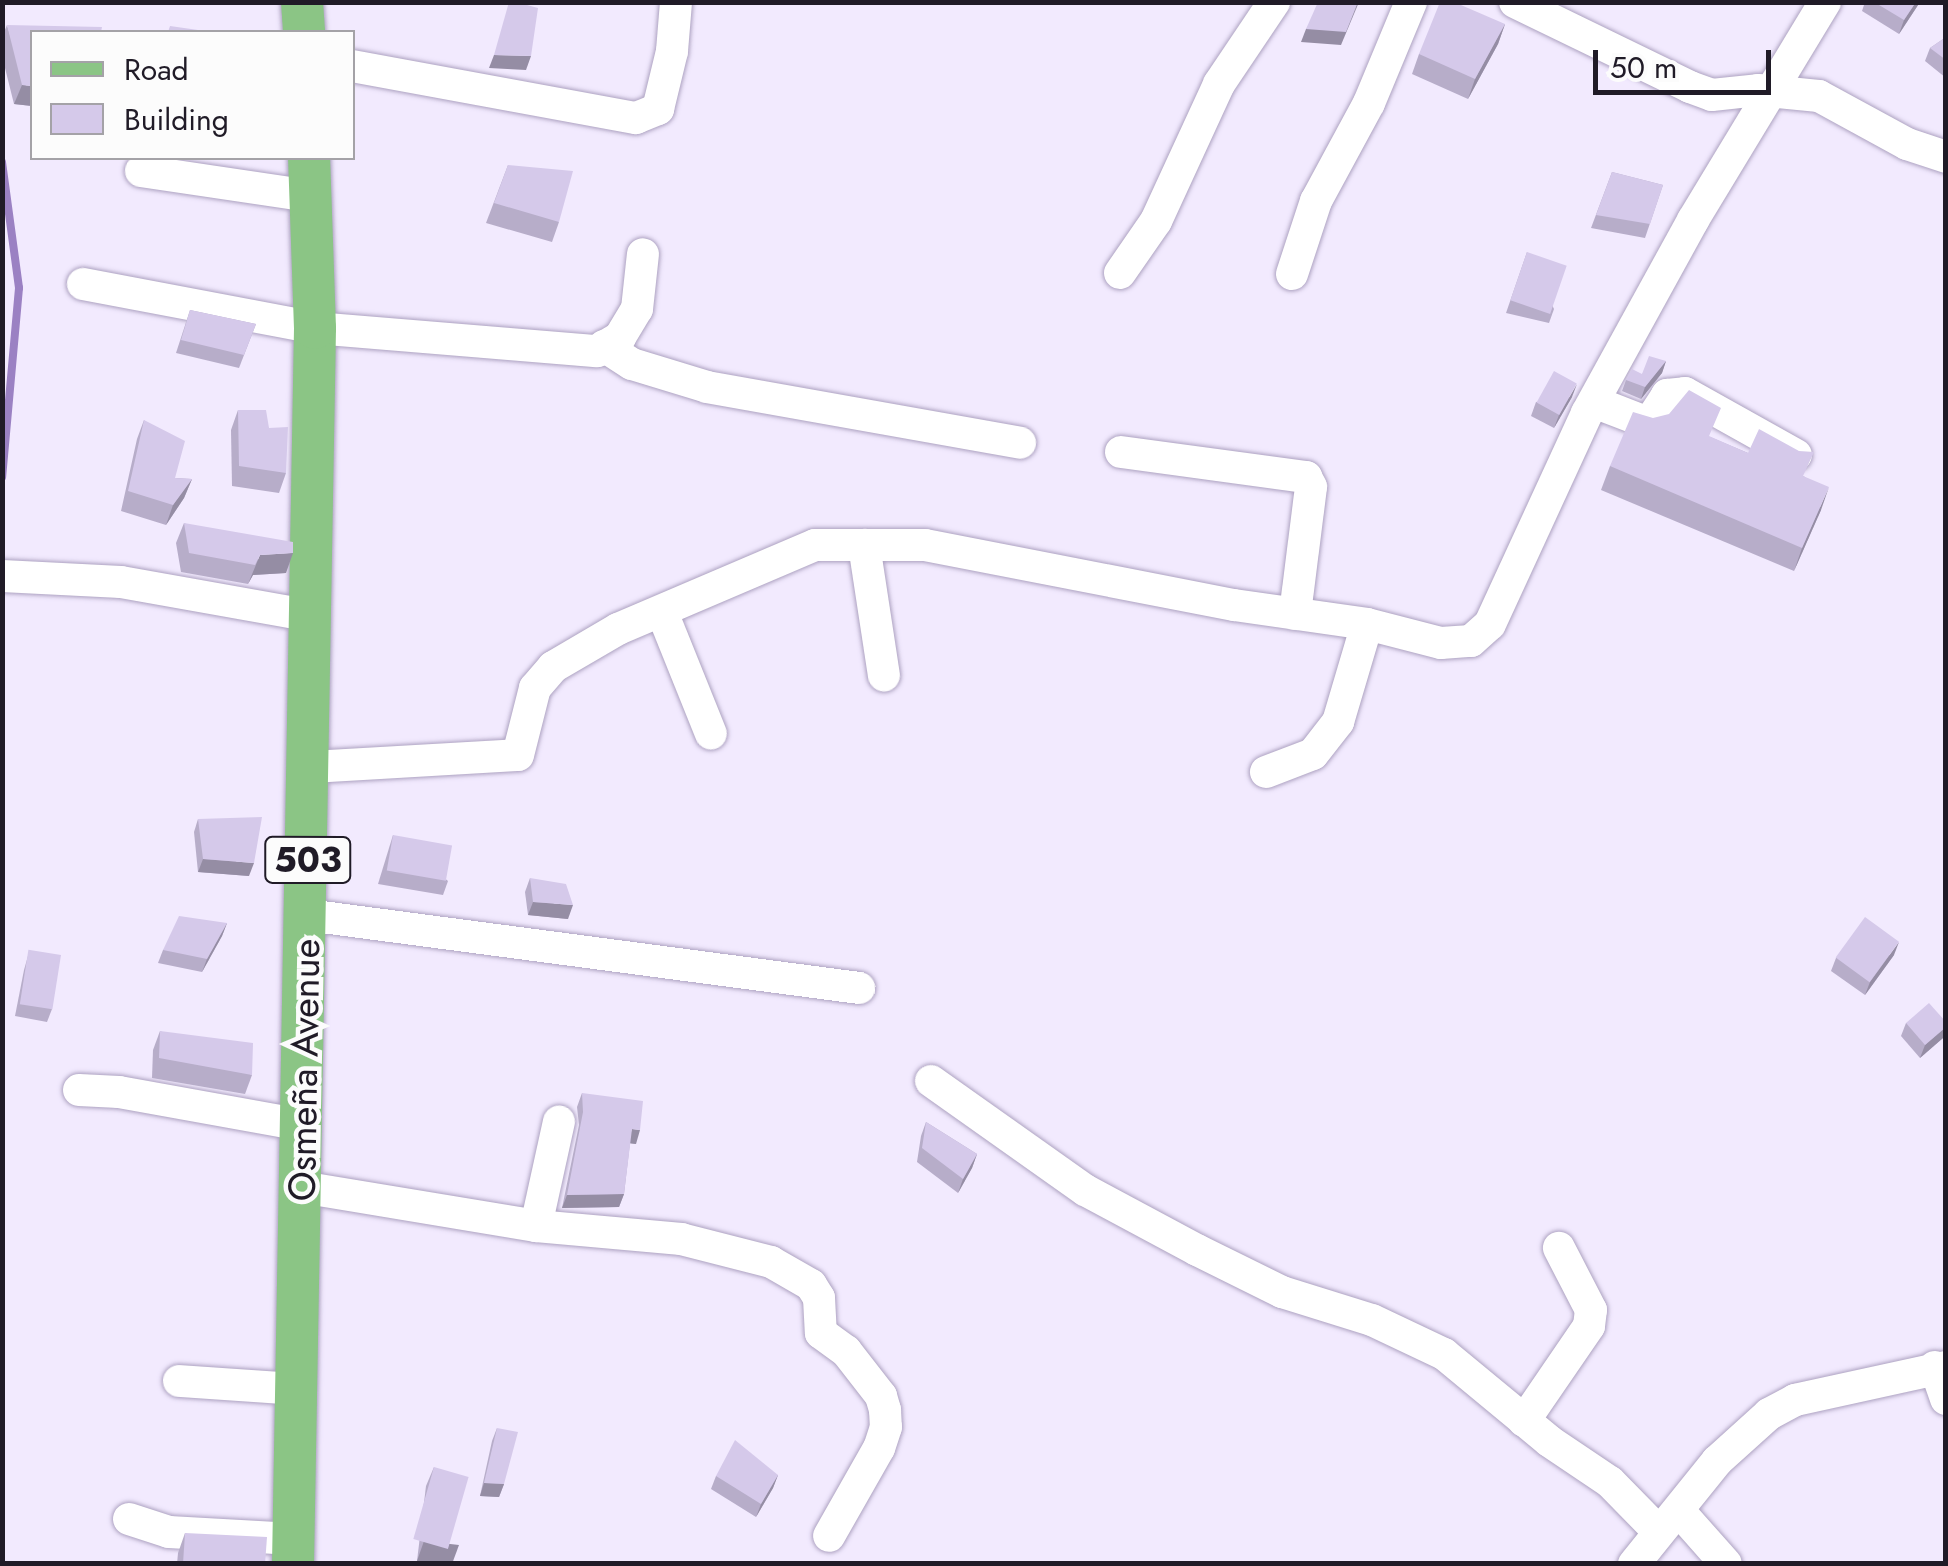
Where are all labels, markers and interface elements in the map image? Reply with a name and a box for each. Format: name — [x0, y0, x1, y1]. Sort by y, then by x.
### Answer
legend — [30, 30, 355, 160]
scale bar — [1598, 30, 1776, 92]
text: 50 m — [1610, 46, 1677, 89]
text: Road — [124, 48, 189, 91]
text: Building — [124, 98, 229, 141]
road number: 503 — [263, 830, 353, 890]
street label: Osmeña Avenue — [279, 938, 329, 1202]

